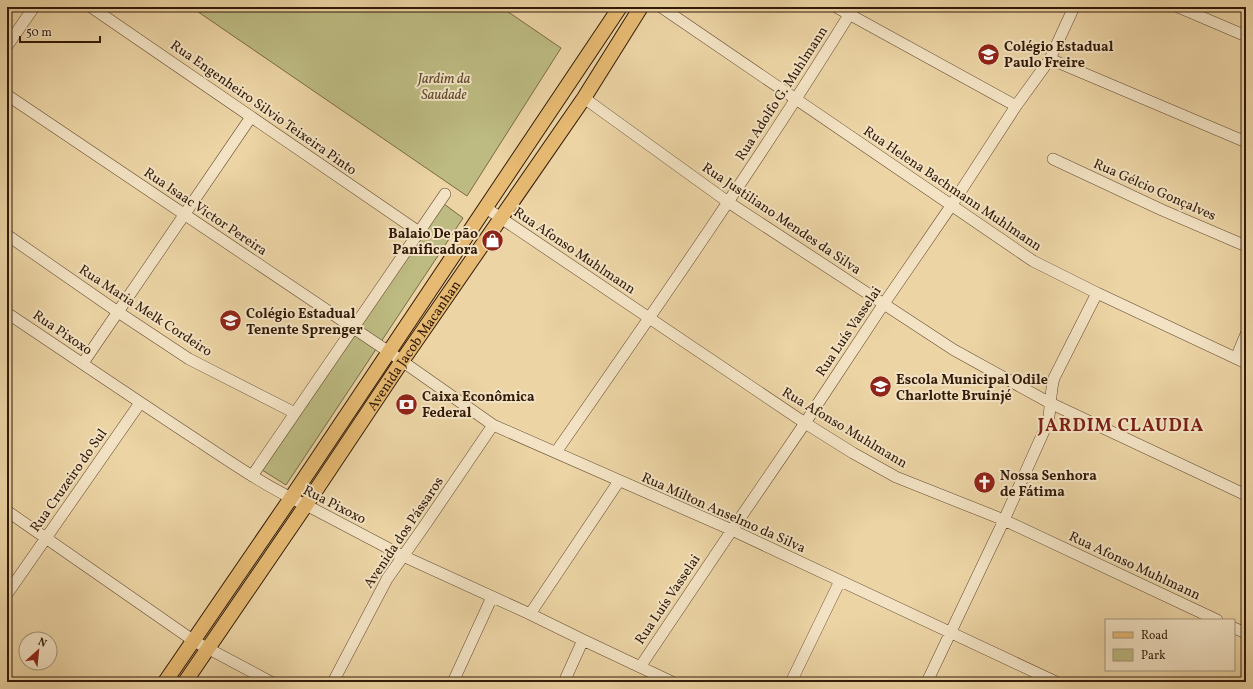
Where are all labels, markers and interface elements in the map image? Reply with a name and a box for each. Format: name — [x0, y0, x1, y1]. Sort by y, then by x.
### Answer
scale bar — [20, 18, 100, 44]
street label: Rua Adolfo G. Muhlmann — [732, 23, 833, 165]
text: 50 m — [26, 25, 52, 41]
street label: Rua Engenheiro Silvio Teixeira Pinto — [166, 36, 360, 180]
place label: Colégio Estadual Paulo Freire — [1004, 38, 1114, 73]
school or university icon: Colégio Estadual Paulo Freire — [975, 41, 1001, 67]
park label: Jardim da Saudade — [416, 70, 471, 105]
street label: Rua Helena Bachmann Muhlmann — [859, 122, 1045, 256]
street label: Rua Gélcio Gonçalves — [1090, 155, 1219, 226]
street label: Rua Justiliano Mendes da Silva — [698, 159, 864, 280]
street label: Rua Isaac Victor Pereira — [140, 164, 271, 261]
street label: Rua Afonso Muhlmann — [509, 203, 639, 299]
place label: Balaio De pão Panificadora — [388, 225, 478, 260]
shop icon: Balaio De pão Panificadora — [480, 228, 506, 254]
street label: Rua Maria Melk Cordeiro — [75, 261, 216, 362]
street label: Avenida Jacob Macanhan — [363, 277, 466, 415]
street label: Rua Luís Vasselai — [812, 283, 886, 381]
place label: Colégio Estadual Tenente Sprenger — [246, 305, 363, 340]
street label: Rua Pixoxo — [29, 306, 96, 360]
school or university icon: Colégio Estadual Tenente Sprenger — [217, 308, 243, 334]
place label: Escola Municipal Odile Charlotte Bruinjé — [896, 371, 1048, 406]
school or university icon: Escola Municipal Odile Charlotte Bruinjé — [867, 374, 893, 400]
street label: Rua Afonso Muhlmann — [778, 383, 910, 473]
place label: Caixa Econômica Federal — [422, 388, 535, 423]
bank icon: Caixa Econômica Federal — [394, 391, 420, 417]
district label: JARDIM CLAUDIA — [1037, 414, 1204, 439]
street label: Rua Cruzeiro do Sul — [26, 425, 112, 536]
place label: Nossa Senhora de Fátima — [1000, 467, 1097, 502]
street label: Rua Milton Anselmo da Silva — [638, 469, 809, 558]
church icon: Nossa Senhora de Fátima — [971, 470, 997, 496]
street label: Avenida dos Pássaros — [360, 473, 449, 592]
street label: Rua Pixoxo — [300, 481, 369, 529]
street label: Rua Afonso Muhlmann — [1065, 527, 1203, 605]
street label: Rua Luís Vasselai — [631, 551, 705, 649]
legend — [1105, 619, 1235, 671]
text: Road — [1141, 628, 1168, 644]
north arrow — [18, 631, 58, 671]
text: N — [35, 635, 49, 652]
text: Park — [1141, 648, 1166, 664]

